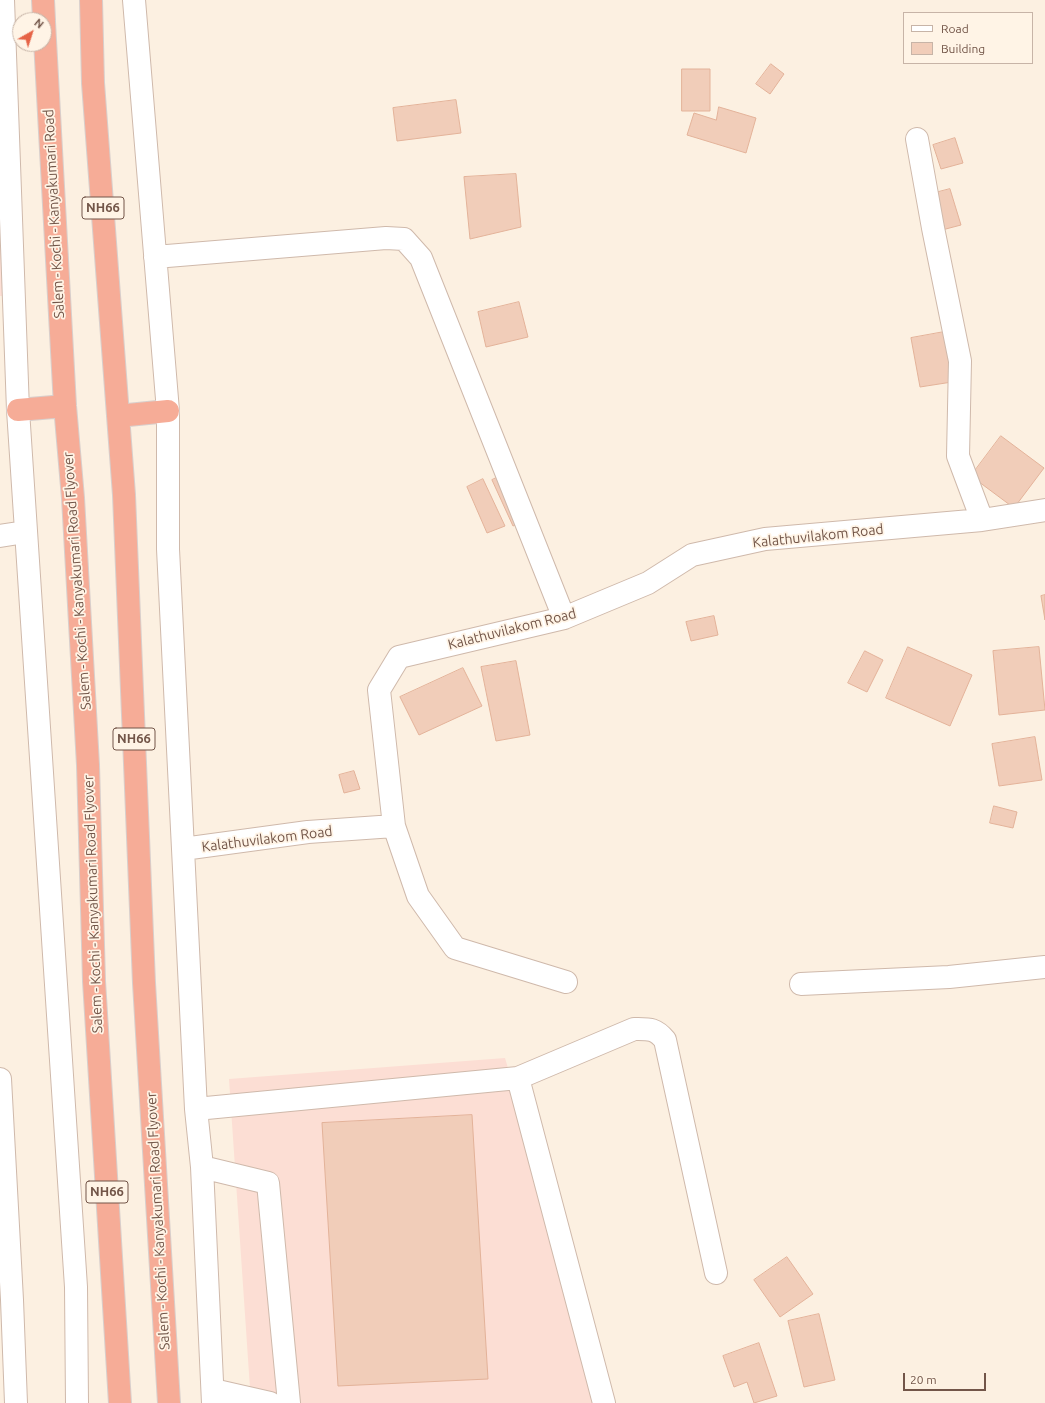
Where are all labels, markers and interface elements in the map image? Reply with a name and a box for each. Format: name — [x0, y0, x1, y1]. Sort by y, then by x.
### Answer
north arrow — [12, 12, 52, 52]
legend — [903, 12, 1033, 64]
text: N — [32, 16, 46, 31]
text: Road — [941, 22, 969, 35]
text: Building — [941, 42, 985, 55]
street label: Salem - Kochi - Kanyakumari Road — [40, 109, 68, 319]
road number: NH66 — [82, 197, 124, 219]
street label: Salem - Kochi - Kanyakumari Road Flyover — [60, 452, 94, 710]
street label: Kalathuvilakom Road — [752, 521, 884, 551]
street label: Kalathuvilakom Road — [446, 605, 578, 653]
road number: NH66 — [113, 728, 155, 750]
street label: Salem - Kochi - Kanyakumari Road Flyover — [80, 775, 106, 1033]
street label: Kalathuvilakom Road — [201, 823, 333, 855]
street label: Salem - Kochi - Kanyakumari Road Flyover — [143, 1092, 173, 1350]
road number: NH66 — [86, 1181, 128, 1203]
scale bar — [905, 1365, 988, 1391]
text: 20 m — [910, 1373, 937, 1386]

